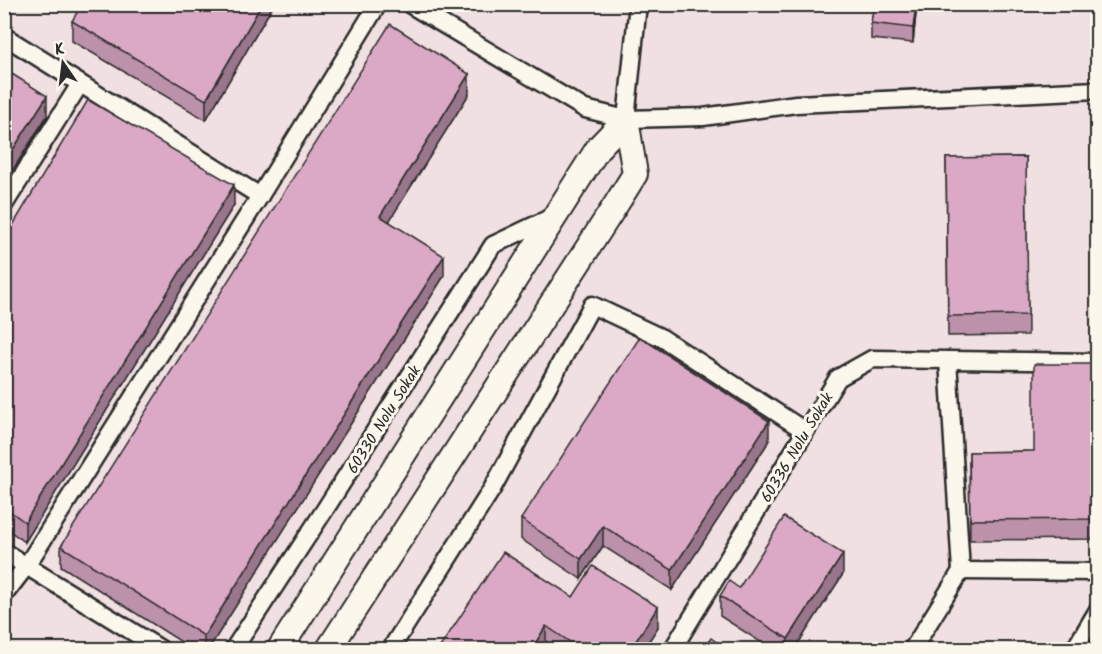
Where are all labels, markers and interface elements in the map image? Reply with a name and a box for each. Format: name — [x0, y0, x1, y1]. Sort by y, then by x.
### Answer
north arrow — [33, 33, 93, 93]
text: K — [52, 37, 68, 63]
street label: 60330 Nolu Sokak — [341, 360, 428, 479]
street label: 60336 Nolu Sokak — [754, 387, 840, 508]

